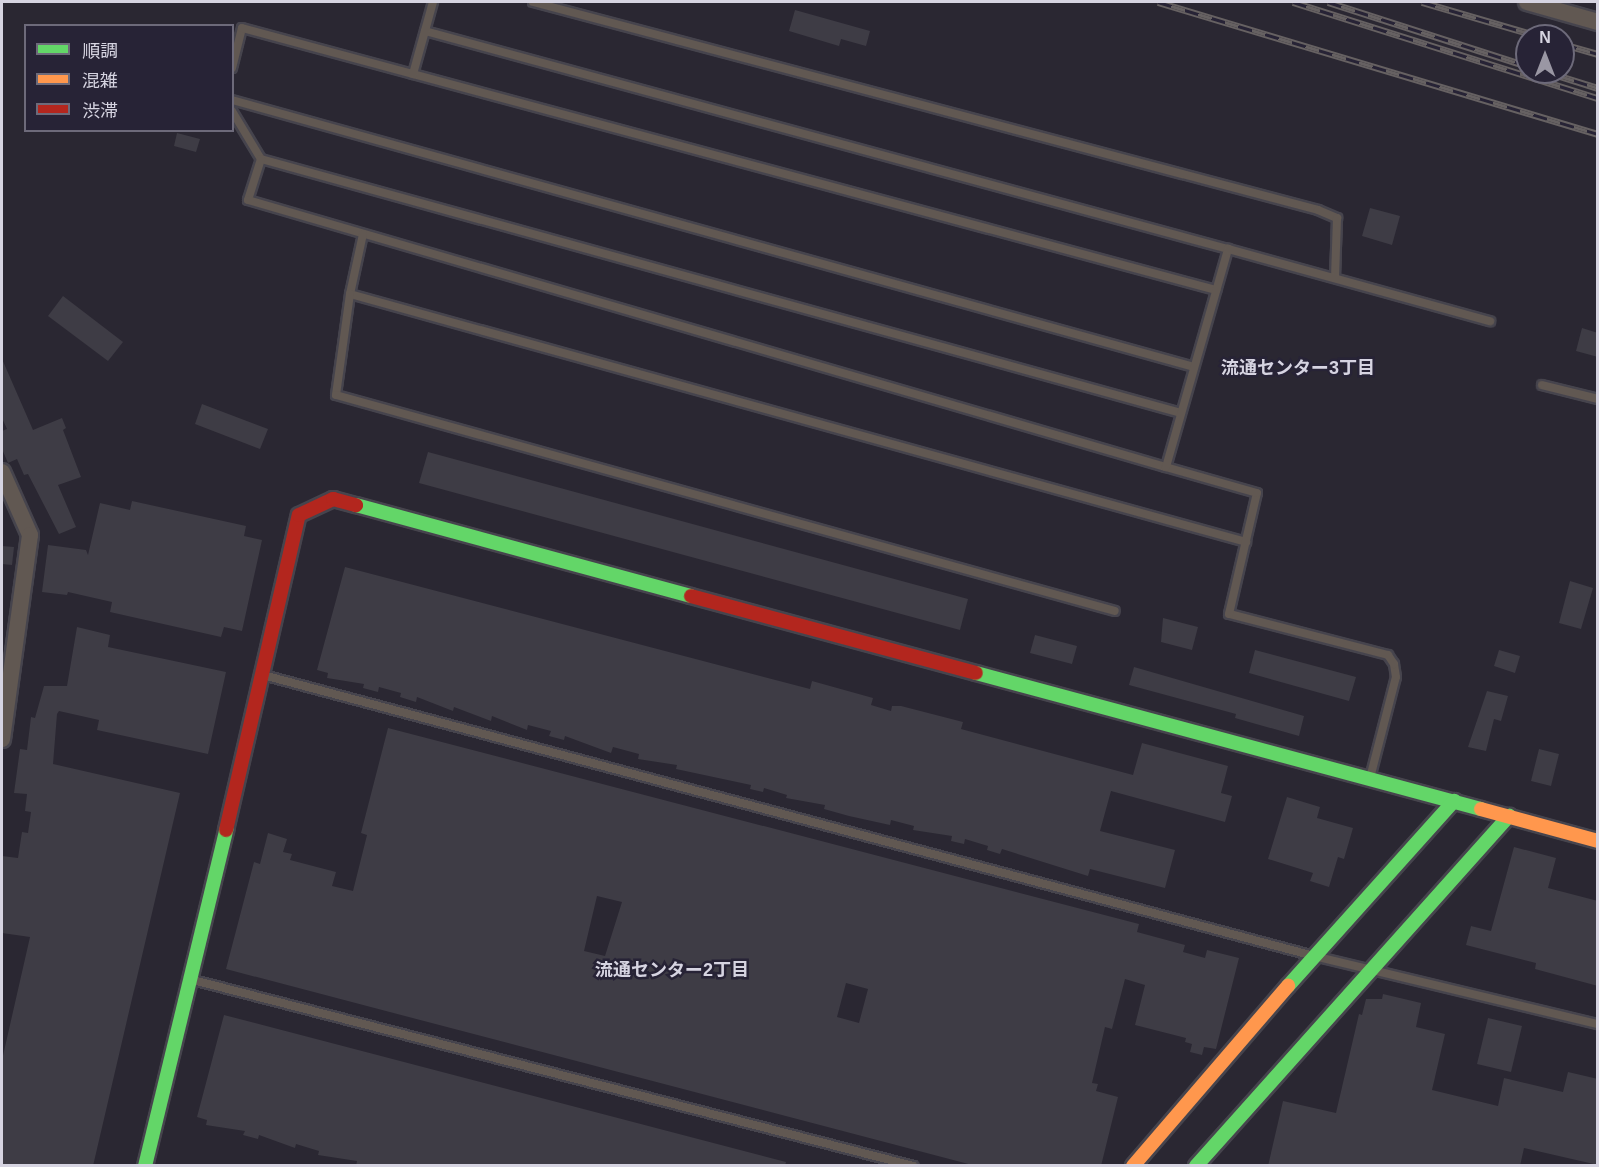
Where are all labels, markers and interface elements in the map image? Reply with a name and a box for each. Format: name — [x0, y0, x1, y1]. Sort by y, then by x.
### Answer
legend — [24, 24, 234, 132]
north arrow — [1515, 24, 1575, 84]
text: N — [1539, 29, 1551, 46]
text: 順調 — [82, 41, 118, 61]
text: 混雑 — [82, 71, 118, 91]
text: 渋滞 — [82, 101, 118, 121]
district label: 流通センター3丁目 — [1221, 357, 1375, 379]
district label: 流通センター2丁目 — [595, 959, 749, 981]

